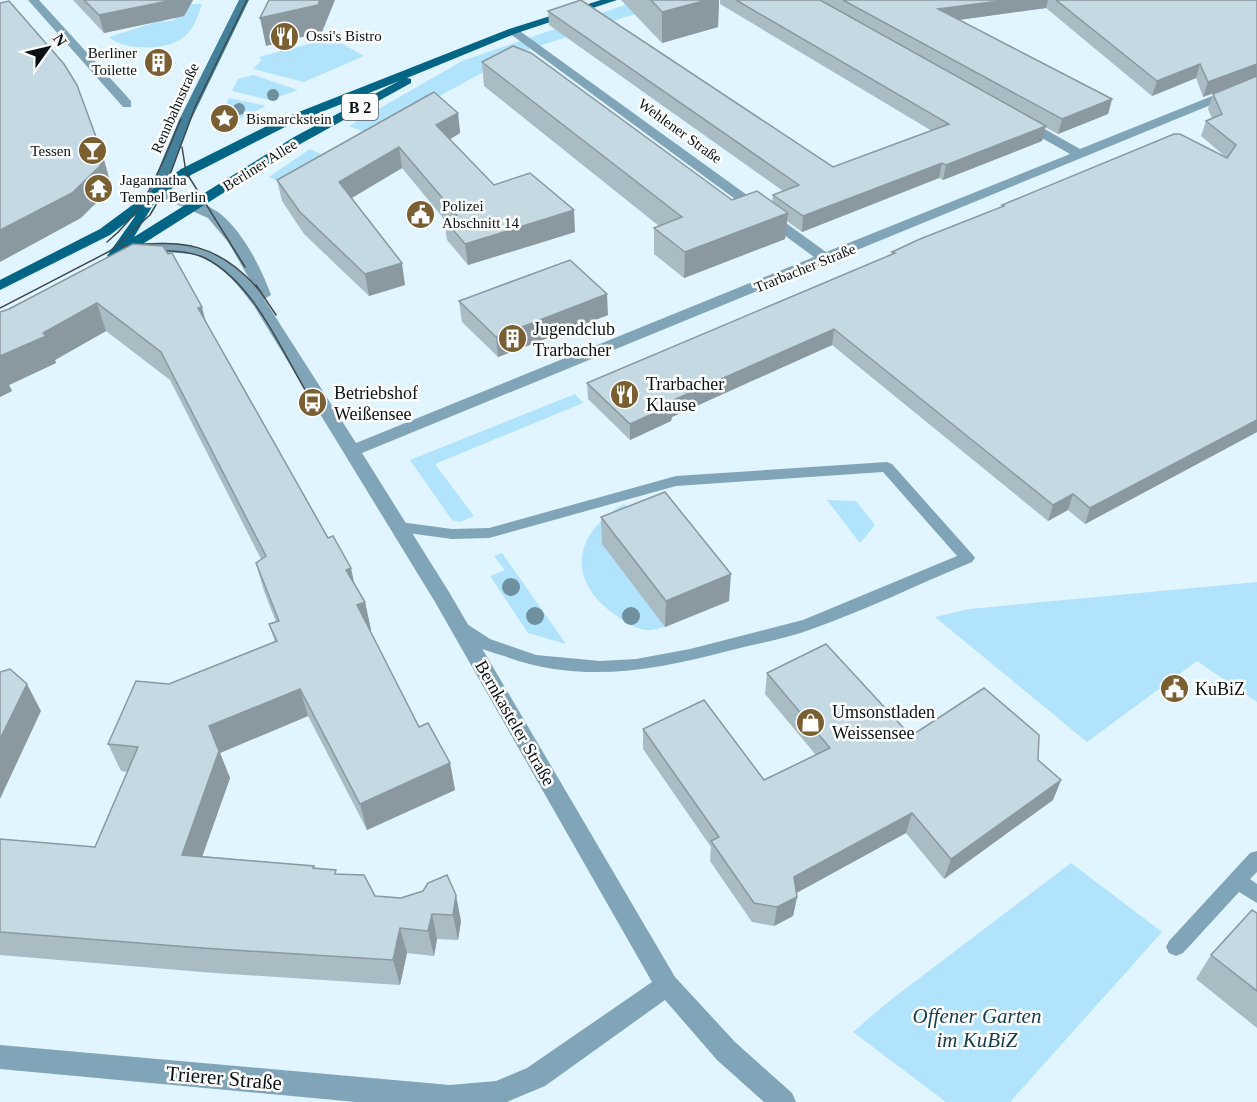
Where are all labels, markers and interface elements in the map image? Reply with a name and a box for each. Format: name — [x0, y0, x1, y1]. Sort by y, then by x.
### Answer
north arrow — [18, 18, 78, 78]
restaurant icon: Ossi's Bistro — [269, 20, 301, 52]
place label: Ossi's Bistro — [306, 28, 382, 44]
text: N — [50, 30, 71, 50]
place label: Berliner Toilette — [88, 45, 137, 78]
building icon: Berliner Toilette — [142, 46, 174, 78]
street label: Rennbahnstraße — [148, 60, 202, 155]
road number: B 2 — [342, 94, 378, 120]
street label: Wehlener Straße — [635, 95, 725, 167]
place icon: Bismarckstein — [209, 103, 241, 135]
place label: Bismarckstein — [246, 111, 332, 127]
bar icon: Tessen — [76, 135, 108, 167]
street label: Berliner Allee — [220, 136, 300, 194]
place label: Tessen — [30, 143, 71, 159]
place label: Jagannatha Tempel Berlin — [120, 172, 207, 205]
temple icon: Jagannatha Tempel Berlin — [83, 173, 115, 205]
place label: Polizei Abschnitt 14 — [442, 198, 520, 231]
public building icon: Polizei Abschnitt 14 — [405, 199, 437, 231]
street label: Trarbacher Straße — [752, 240, 858, 296]
place label: Jugendclub Trarbacher — [533, 319, 615, 360]
building icon: Jugendclub Trarbacher — [496, 323, 528, 355]
place label: Trarbacher Klause — [646, 374, 724, 415]
restaurant icon: Trarbacher Klause — [609, 378, 641, 410]
place label: Betriebshof Weißensee — [334, 383, 418, 424]
bus stop icon: Betriebshof Weißensee — [297, 387, 329, 419]
street label: Bernkasteler Straße — [471, 657, 559, 789]
public building icon: KuBiZ — [1158, 673, 1190, 705]
place label: KuBiZ — [1195, 679, 1245, 699]
place label: Umsonstladen Weissensee — [832, 702, 935, 743]
shop icon: Umsonstladen Weissensee — [795, 706, 827, 738]
park label: Offener Garten im KuBiZ — [913, 1004, 1041, 1052]
street label: Trierer Straße — [165, 1061, 283, 1095]

